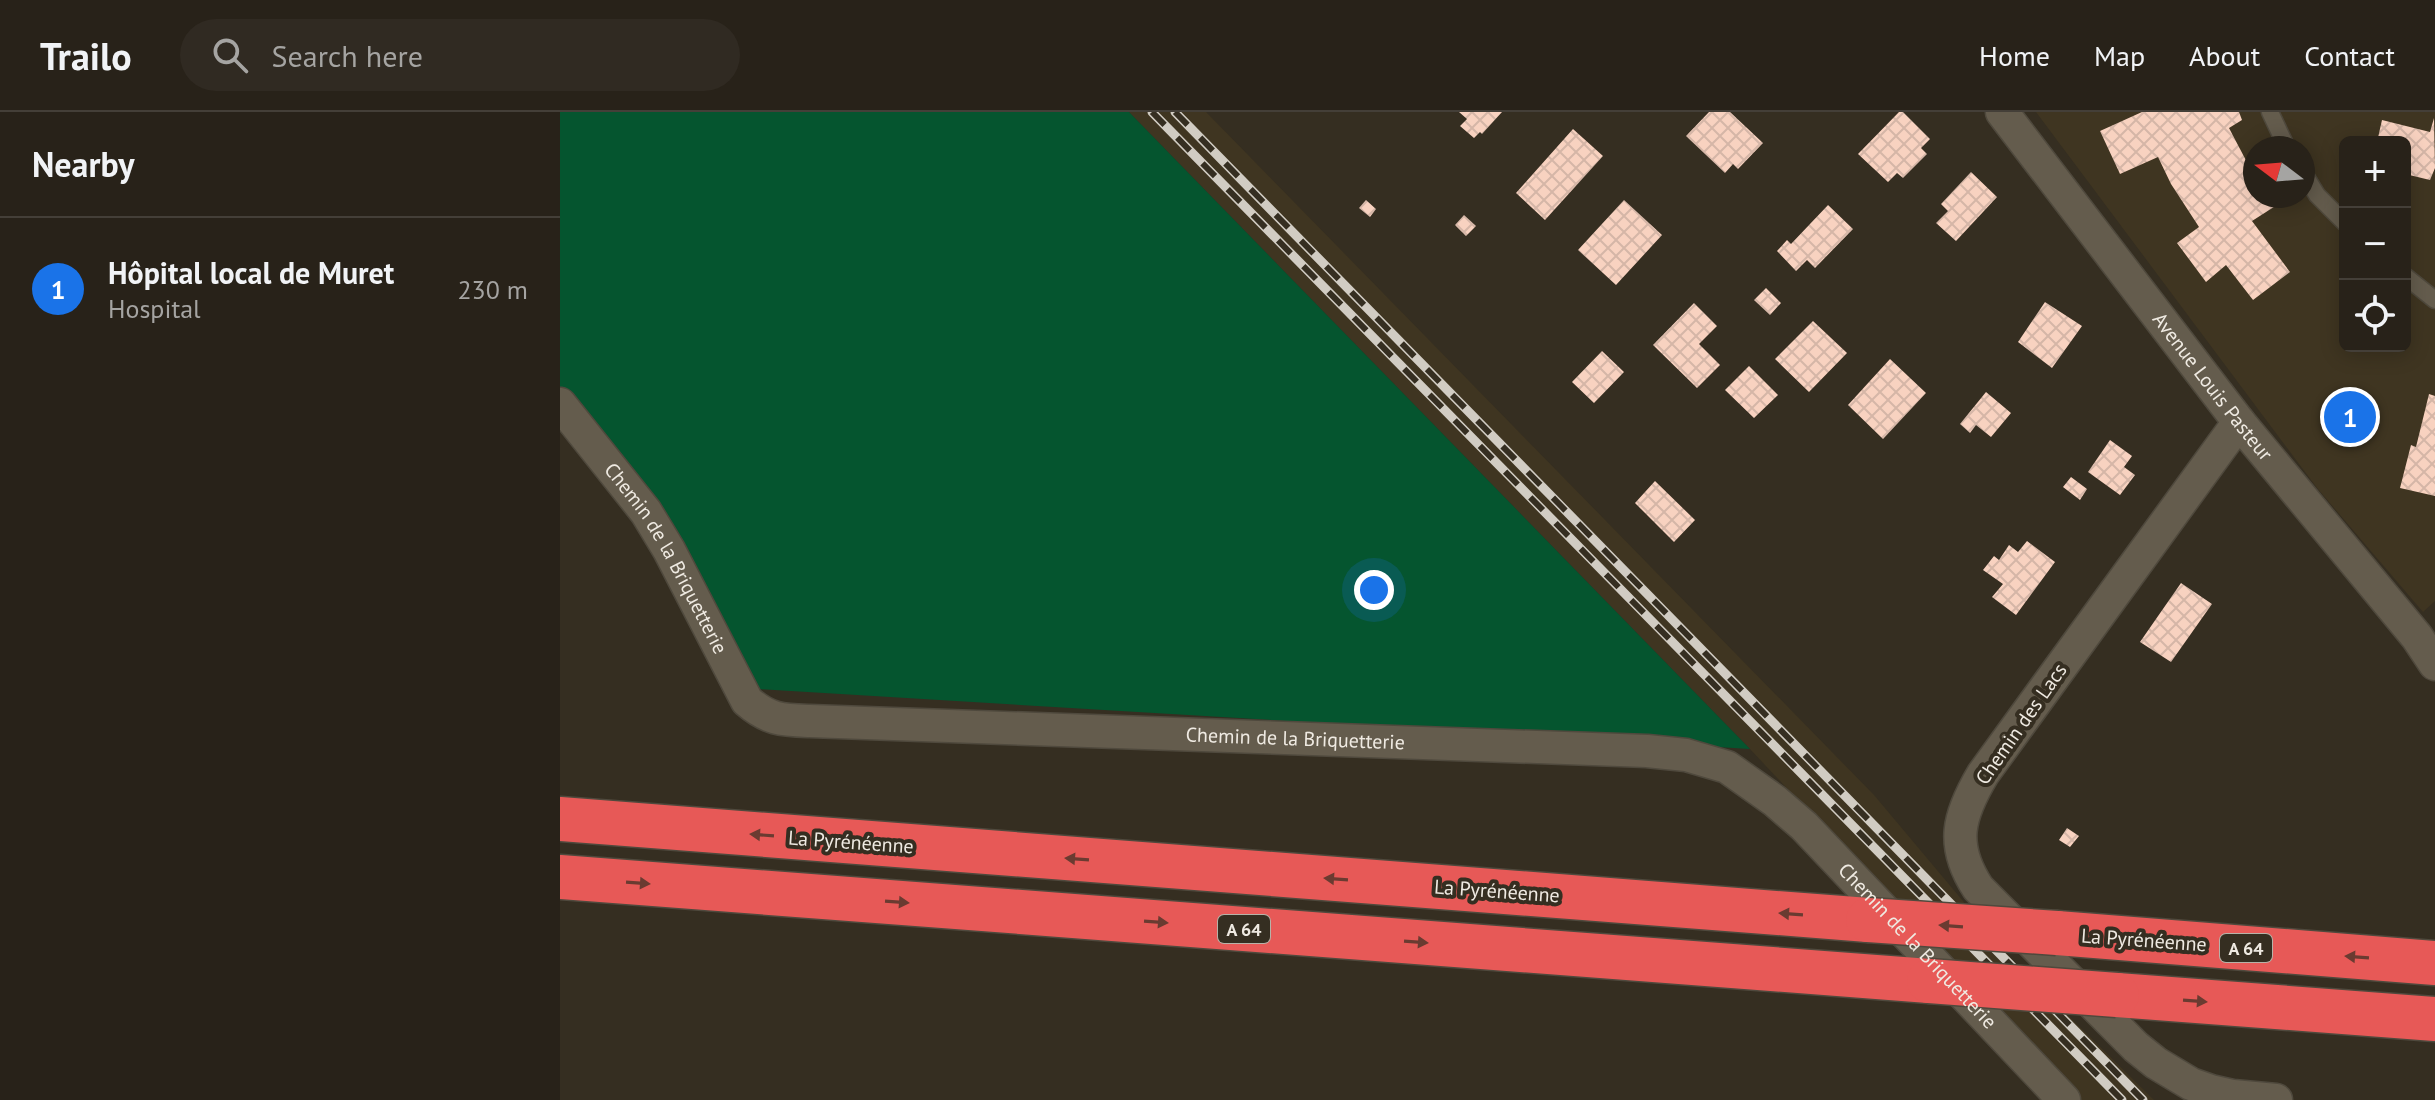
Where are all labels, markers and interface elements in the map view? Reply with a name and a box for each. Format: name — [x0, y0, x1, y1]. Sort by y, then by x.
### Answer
search box — [180, 19, 740, 91]
text: Trailo — [40, 31, 132, 80]
icon: search — [208, 33, 252, 77]
text: Search here — [272, 36, 423, 75]
text: Home — [1979, 37, 2050, 74]
text: Map — [2094, 37, 2145, 74]
text: About — [2189, 37, 2260, 74]
text: Contact — [2304, 37, 2395, 74]
north arrow — [2243, 136, 2315, 208]
map controls — [2339, 136, 2411, 352]
button: + — [2339, 136, 2411, 208]
text: Nearby — [32, 142, 134, 186]
button: − — [2339, 208, 2411, 280]
text: Hôpital local de Muret — [108, 253, 394, 292]
text: 1 — [51, 273, 65, 306]
text: 230 m — [457, 273, 528, 306]
button: locate — [2339, 280, 2411, 352]
text: Hospital — [108, 292, 201, 325]
street label: Avenue Louis Pasteur — [2147, 307, 2279, 466]
pin: 1 — [2324, 387, 2376, 447]
street label: Chemin de la Briquetterie — [599, 457, 733, 658]
your location — [1354, 570, 1394, 610]
street label: Chemin des Lacs — [1970, 658, 2072, 790]
street label: Chemin de la Briquetterie — [1185, 721, 1405, 755]
street label: La Pyrénéenne — [787, 825, 915, 859]
one-way arrow — [749, 828, 774, 841]
one-way arrow — [1064, 852, 1089, 865]
street label: Chemin de la Briquetterie — [1833, 857, 2003, 1034]
one-way arrow — [1323, 872, 1348, 885]
street label: La Pyrénéenne — [1433, 874, 1561, 908]
one-way arrow — [626, 876, 651, 889]
one-way arrow — [885, 896, 910, 909]
one-way arrow — [1778, 907, 1803, 920]
road number: A 64 — [1218, 915, 1270, 943]
one-way arrow — [1144, 916, 1169, 929]
one-way arrow — [1938, 919, 1963, 932]
street label: La Pyrénéenne — [2080, 923, 2208, 957]
road number: A 64 — [2220, 934, 2272, 962]
one-way arrow — [1403, 936, 1428, 949]
one-way arrow — [2344, 950, 2369, 963]
one-way arrow — [2183, 995, 2208, 1008]

